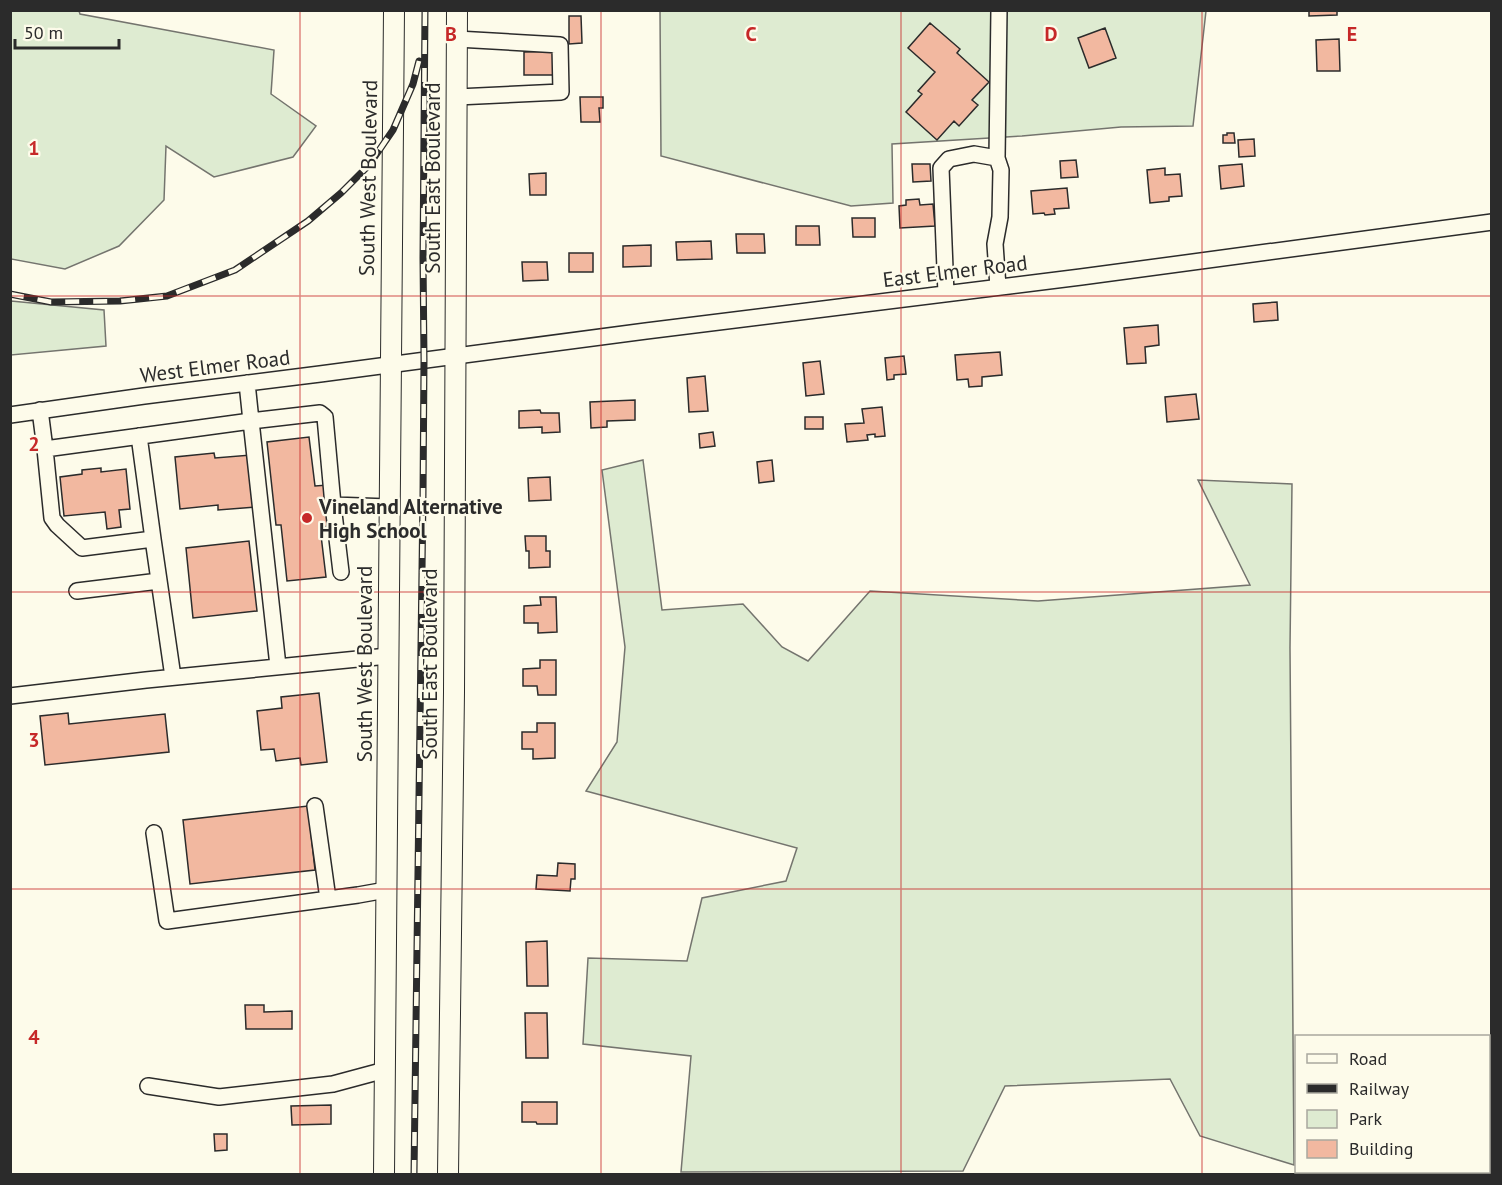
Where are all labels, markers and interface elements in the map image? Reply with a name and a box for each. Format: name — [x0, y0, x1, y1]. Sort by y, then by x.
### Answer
scale bar — [15, 12, 118, 50]
text: 50 m — [24, 21, 63, 44]
text: B — [445, 21, 457, 47]
text: C — [745, 21, 757, 47]
text: D — [1045, 21, 1058, 47]
text: E — [1347, 21, 1357, 47]
street label: South West Boulevard — [353, 80, 383, 276]
street label: South East Boulevard — [419, 82, 446, 274]
text: 1 — [28, 135, 40, 161]
street label: East Elmer Road — [881, 249, 1029, 293]
street label: West Elmer Road — [138, 343, 292, 389]
text: 2 — [28, 431, 40, 457]
place label: Vineland Alternative High School — [318, 493, 503, 544]
marker: Vineland Alternative High School — [300, 511, 314, 525]
street label: South West Boulevard — [351, 566, 378, 762]
street label: South East Boulevard — [416, 568, 443, 760]
text: 3 — [28, 727, 40, 753]
text: 4 — [28, 1024, 40, 1050]
legend — [1295, 1035, 1490, 1173]
text: Road — [1349, 1047, 1387, 1070]
text: Railway — [1349, 1077, 1410, 1100]
text: Park — [1349, 1107, 1382, 1130]
text: Building — [1349, 1137, 1413, 1160]

